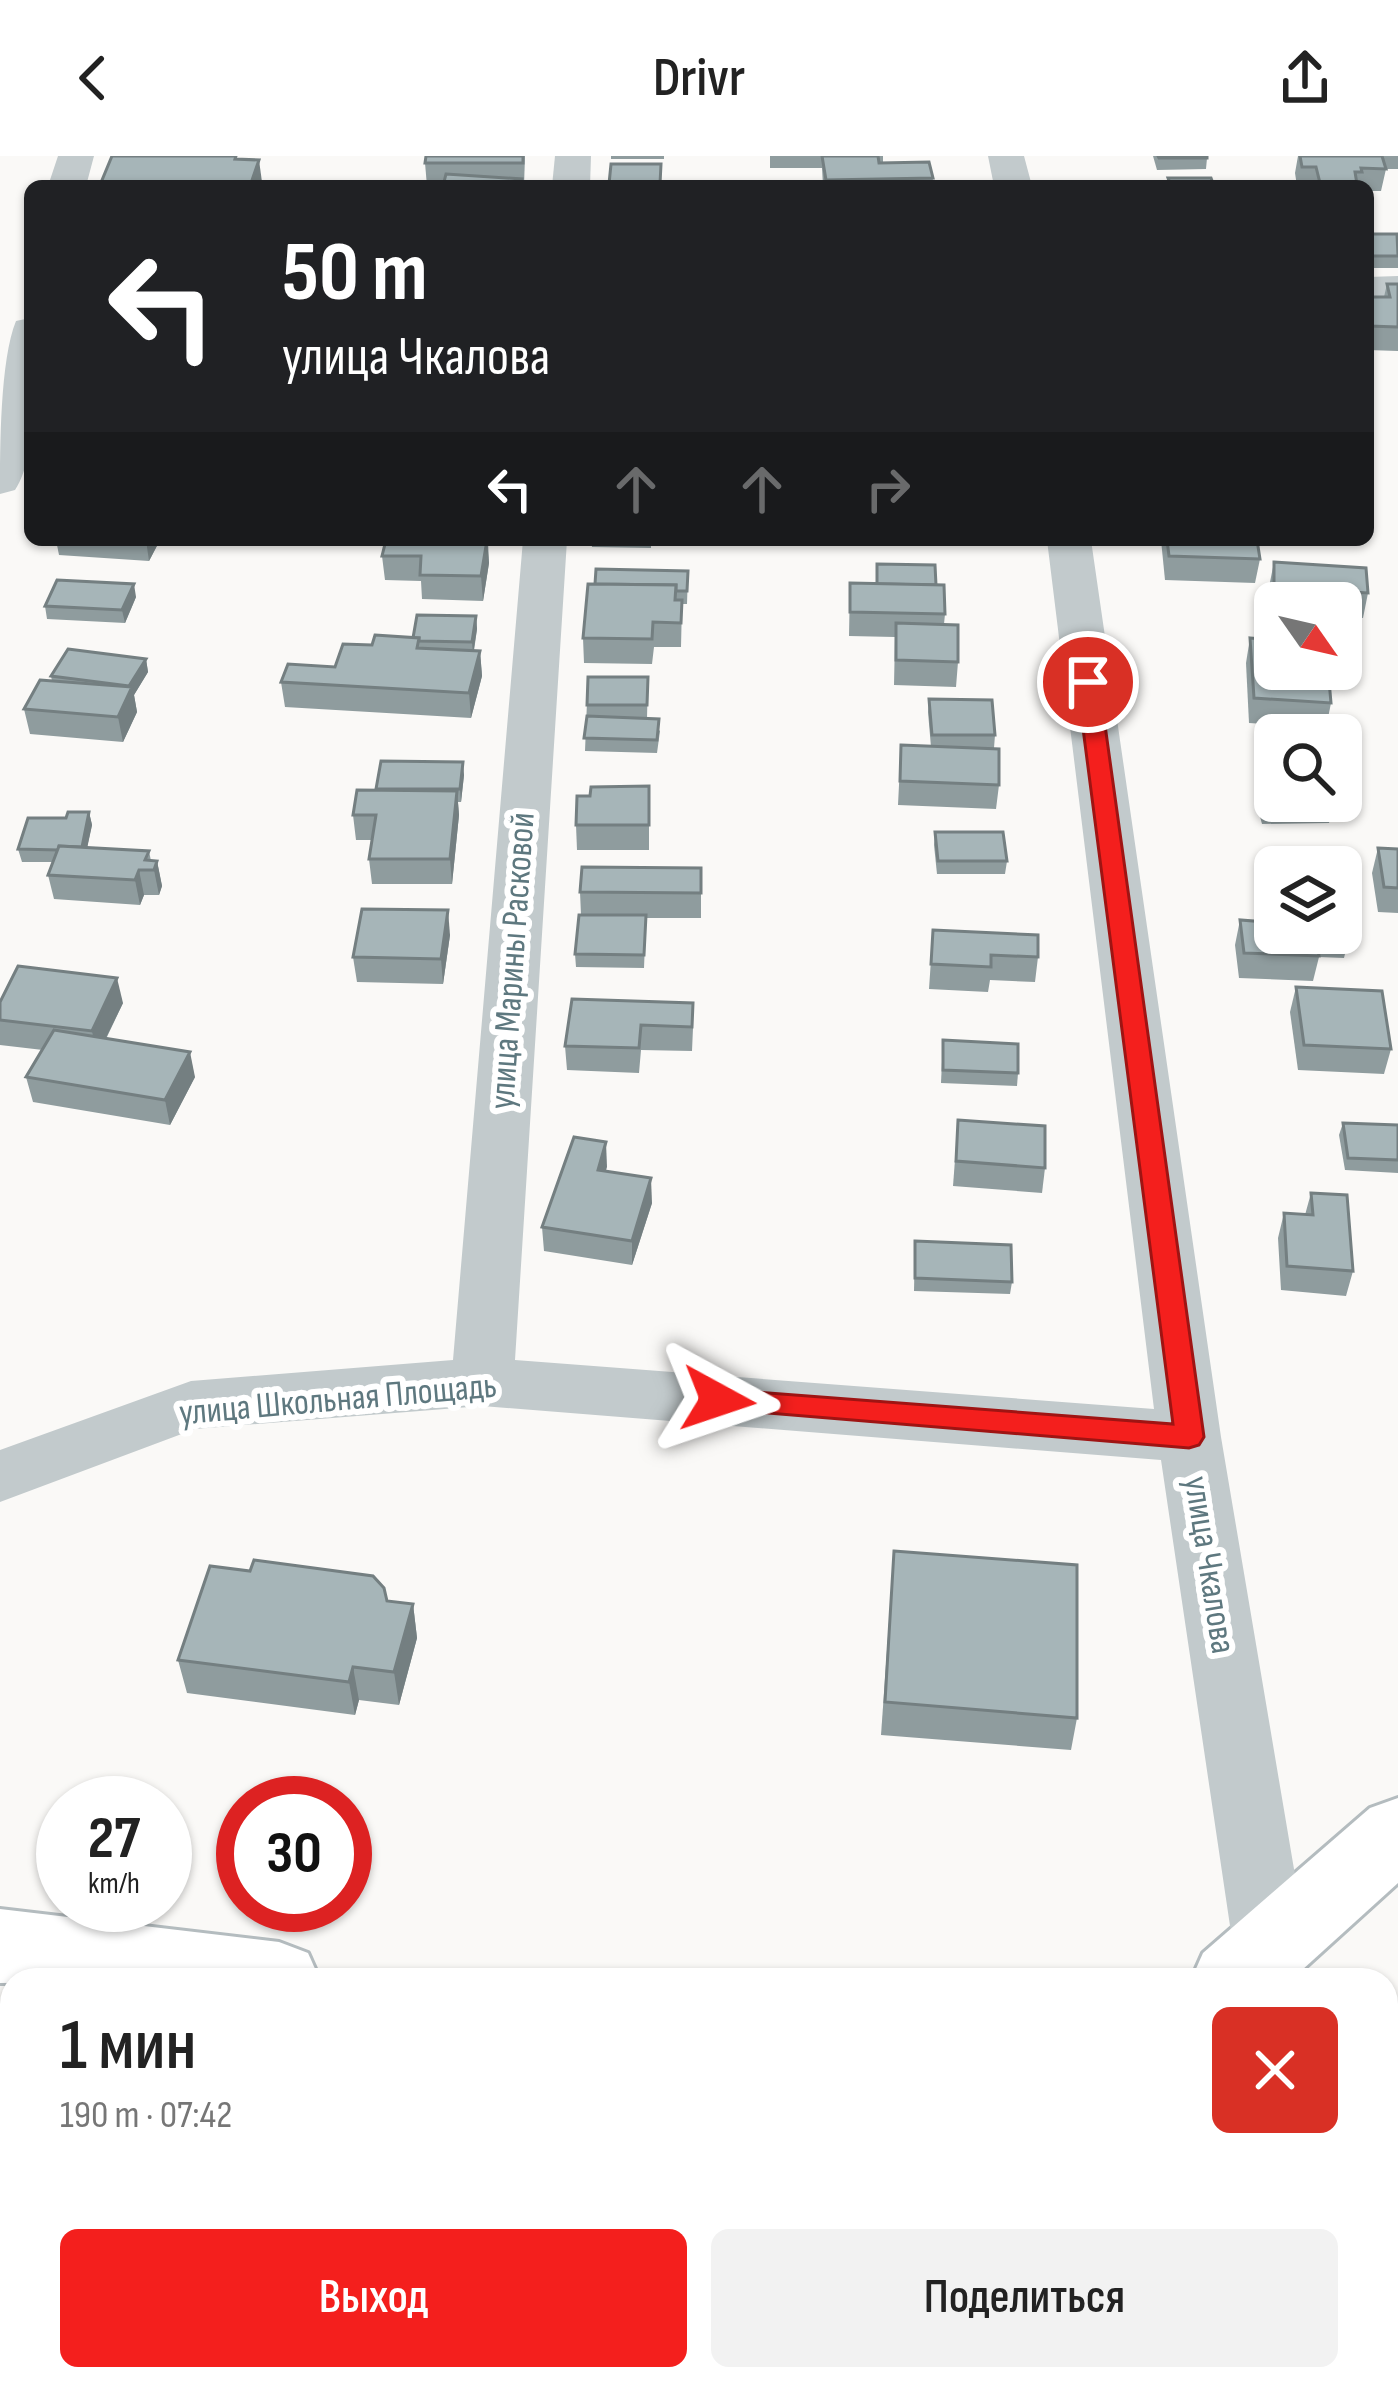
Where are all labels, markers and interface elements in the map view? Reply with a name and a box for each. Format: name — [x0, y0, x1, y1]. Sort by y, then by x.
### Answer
icon: back — [60, 45, 126, 111]
icon: share — [1272, 45, 1338, 111]
text: Drivr — [653, 46, 745, 111]
text: 50 m — [282, 223, 428, 324]
icon: left — [84, 228, 240, 384]
text: улица Чкалова — [282, 325, 550, 390]
icon: left — [477, 456, 543, 522]
icon: ahead — [603, 456, 669, 522]
icon: ahead — [729, 456, 795, 522]
icon: right — [855, 456, 921, 522]
north arrow — [1254, 582, 1362, 690]
map controls — [1254, 582, 1362, 954]
pin — [1037, 631, 1139, 733]
icon: arrive — [1055, 649, 1121, 715]
button: search — [1254, 714, 1362, 822]
street label: улица Марины Расковой — [481, 811, 545, 1111]
button: layers — [1254, 846, 1362, 954]
position arrow — [655, 1337, 781, 1463]
street label: улица Школьная Площадь — [177, 1365, 499, 1435]
street label: улица Чкалова — [1174, 1473, 1244, 1657]
speed limit sign: 30 — [216, 1776, 372, 1932]
text: 27 — [88, 1803, 140, 1875]
text: km/h — [88, 1866, 140, 1902]
text: 1 мин — [60, 2003, 196, 2090]
button: close — [1212, 2007, 1338, 2133]
text: 190 m · 07:42 — [60, 2092, 232, 2139]
button: Выход — [60, 2229, 687, 2367]
button: Поделиться — [711, 2229, 1338, 2367]

